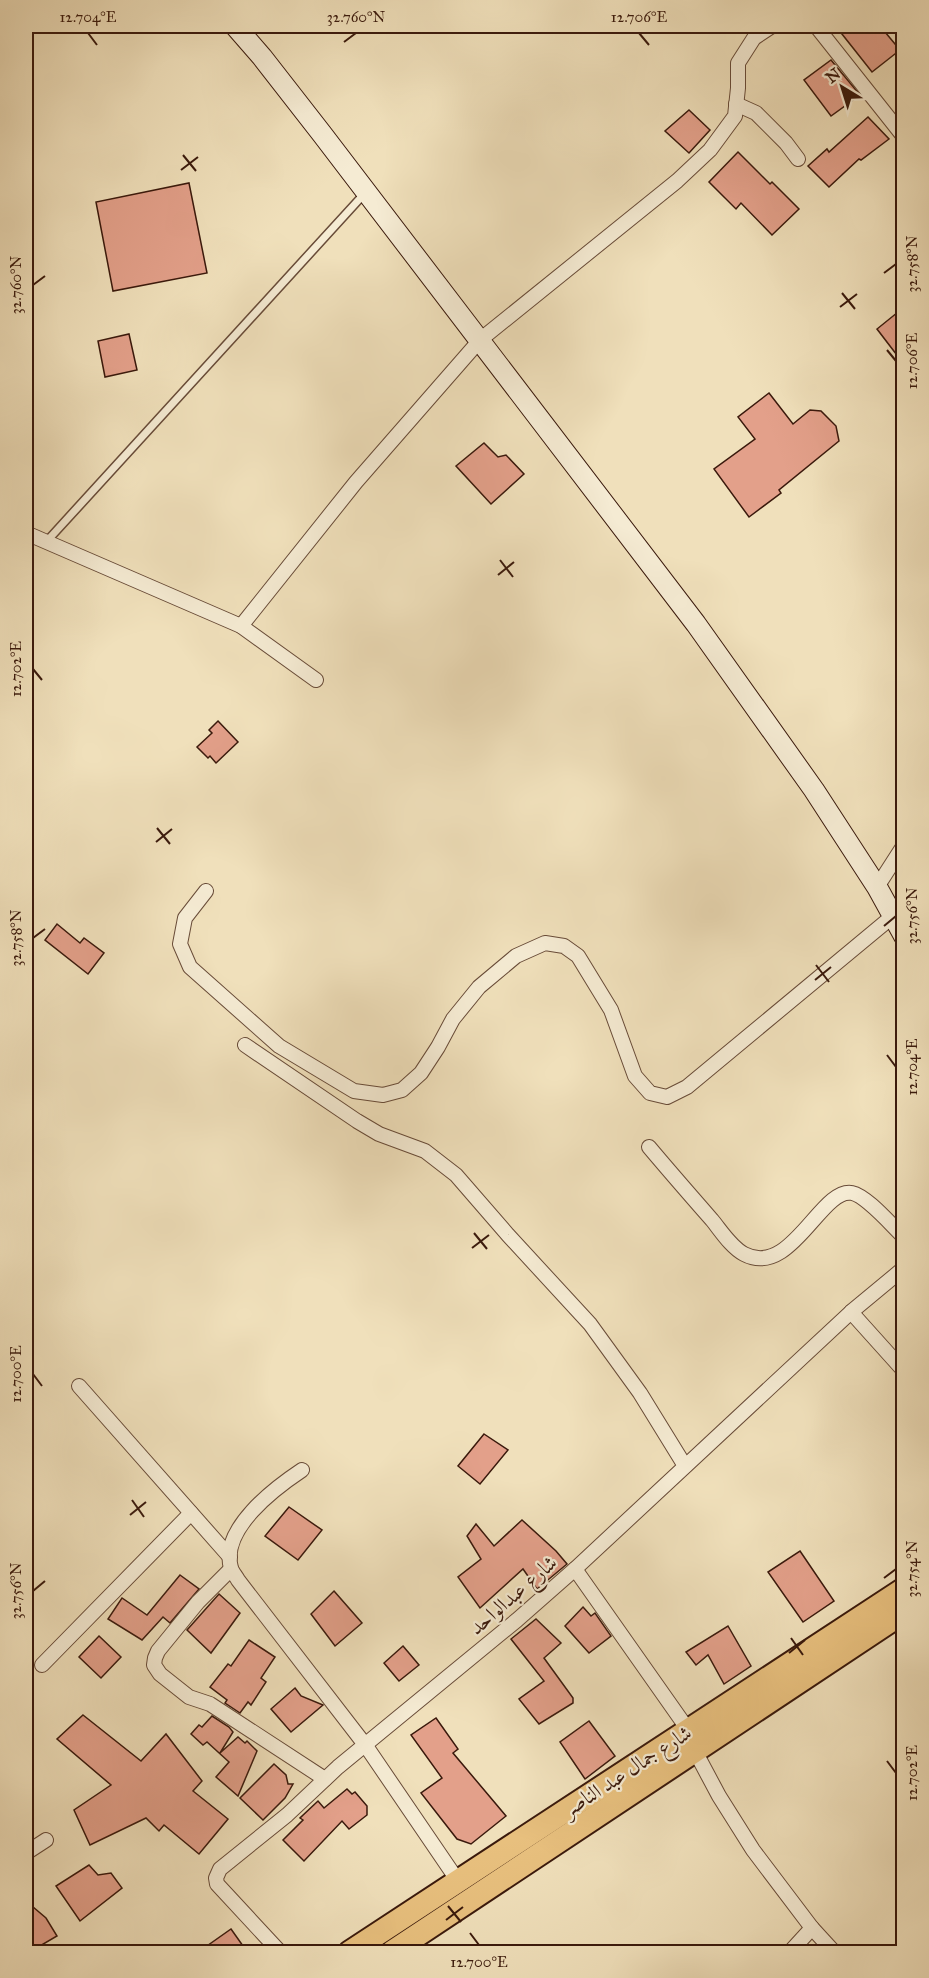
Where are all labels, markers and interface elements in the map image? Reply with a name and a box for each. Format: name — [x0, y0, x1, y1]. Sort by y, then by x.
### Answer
text: 12.704°E — [59, 8, 117, 26]
text: 32.760°N — [327, 8, 385, 26]
text: 12.706°E — [611, 8, 667, 26]
north arrow — [812, 57, 872, 117]
text: N — [822, 64, 845, 87]
text: 32.758°N — [903, 235, 921, 293]
text: 32.760°N — [7, 256, 25, 314]
text: 12.706°E — [903, 333, 921, 389]
text: 12.702°E — [7, 641, 25, 697]
text: 32.756°N — [903, 887, 921, 944]
text: 32.758°N — [7, 909, 25, 967]
text: 12.704°E — [903, 1038, 921, 1096]
text: 12.700°E — [7, 1345, 25, 1403]
text: 32.754°N — [903, 1540, 921, 1598]
street label: شارع عبدالواحد — [463, 1550, 566, 1644]
text: 32.756°N — [7, 1562, 25, 1619]
street label: شارع جمال عبد الناصر — [556, 1720, 699, 1828]
text: 12.702°E — [903, 1745, 921, 1801]
text: 12.700°E — [450, 1953, 508, 1971]

